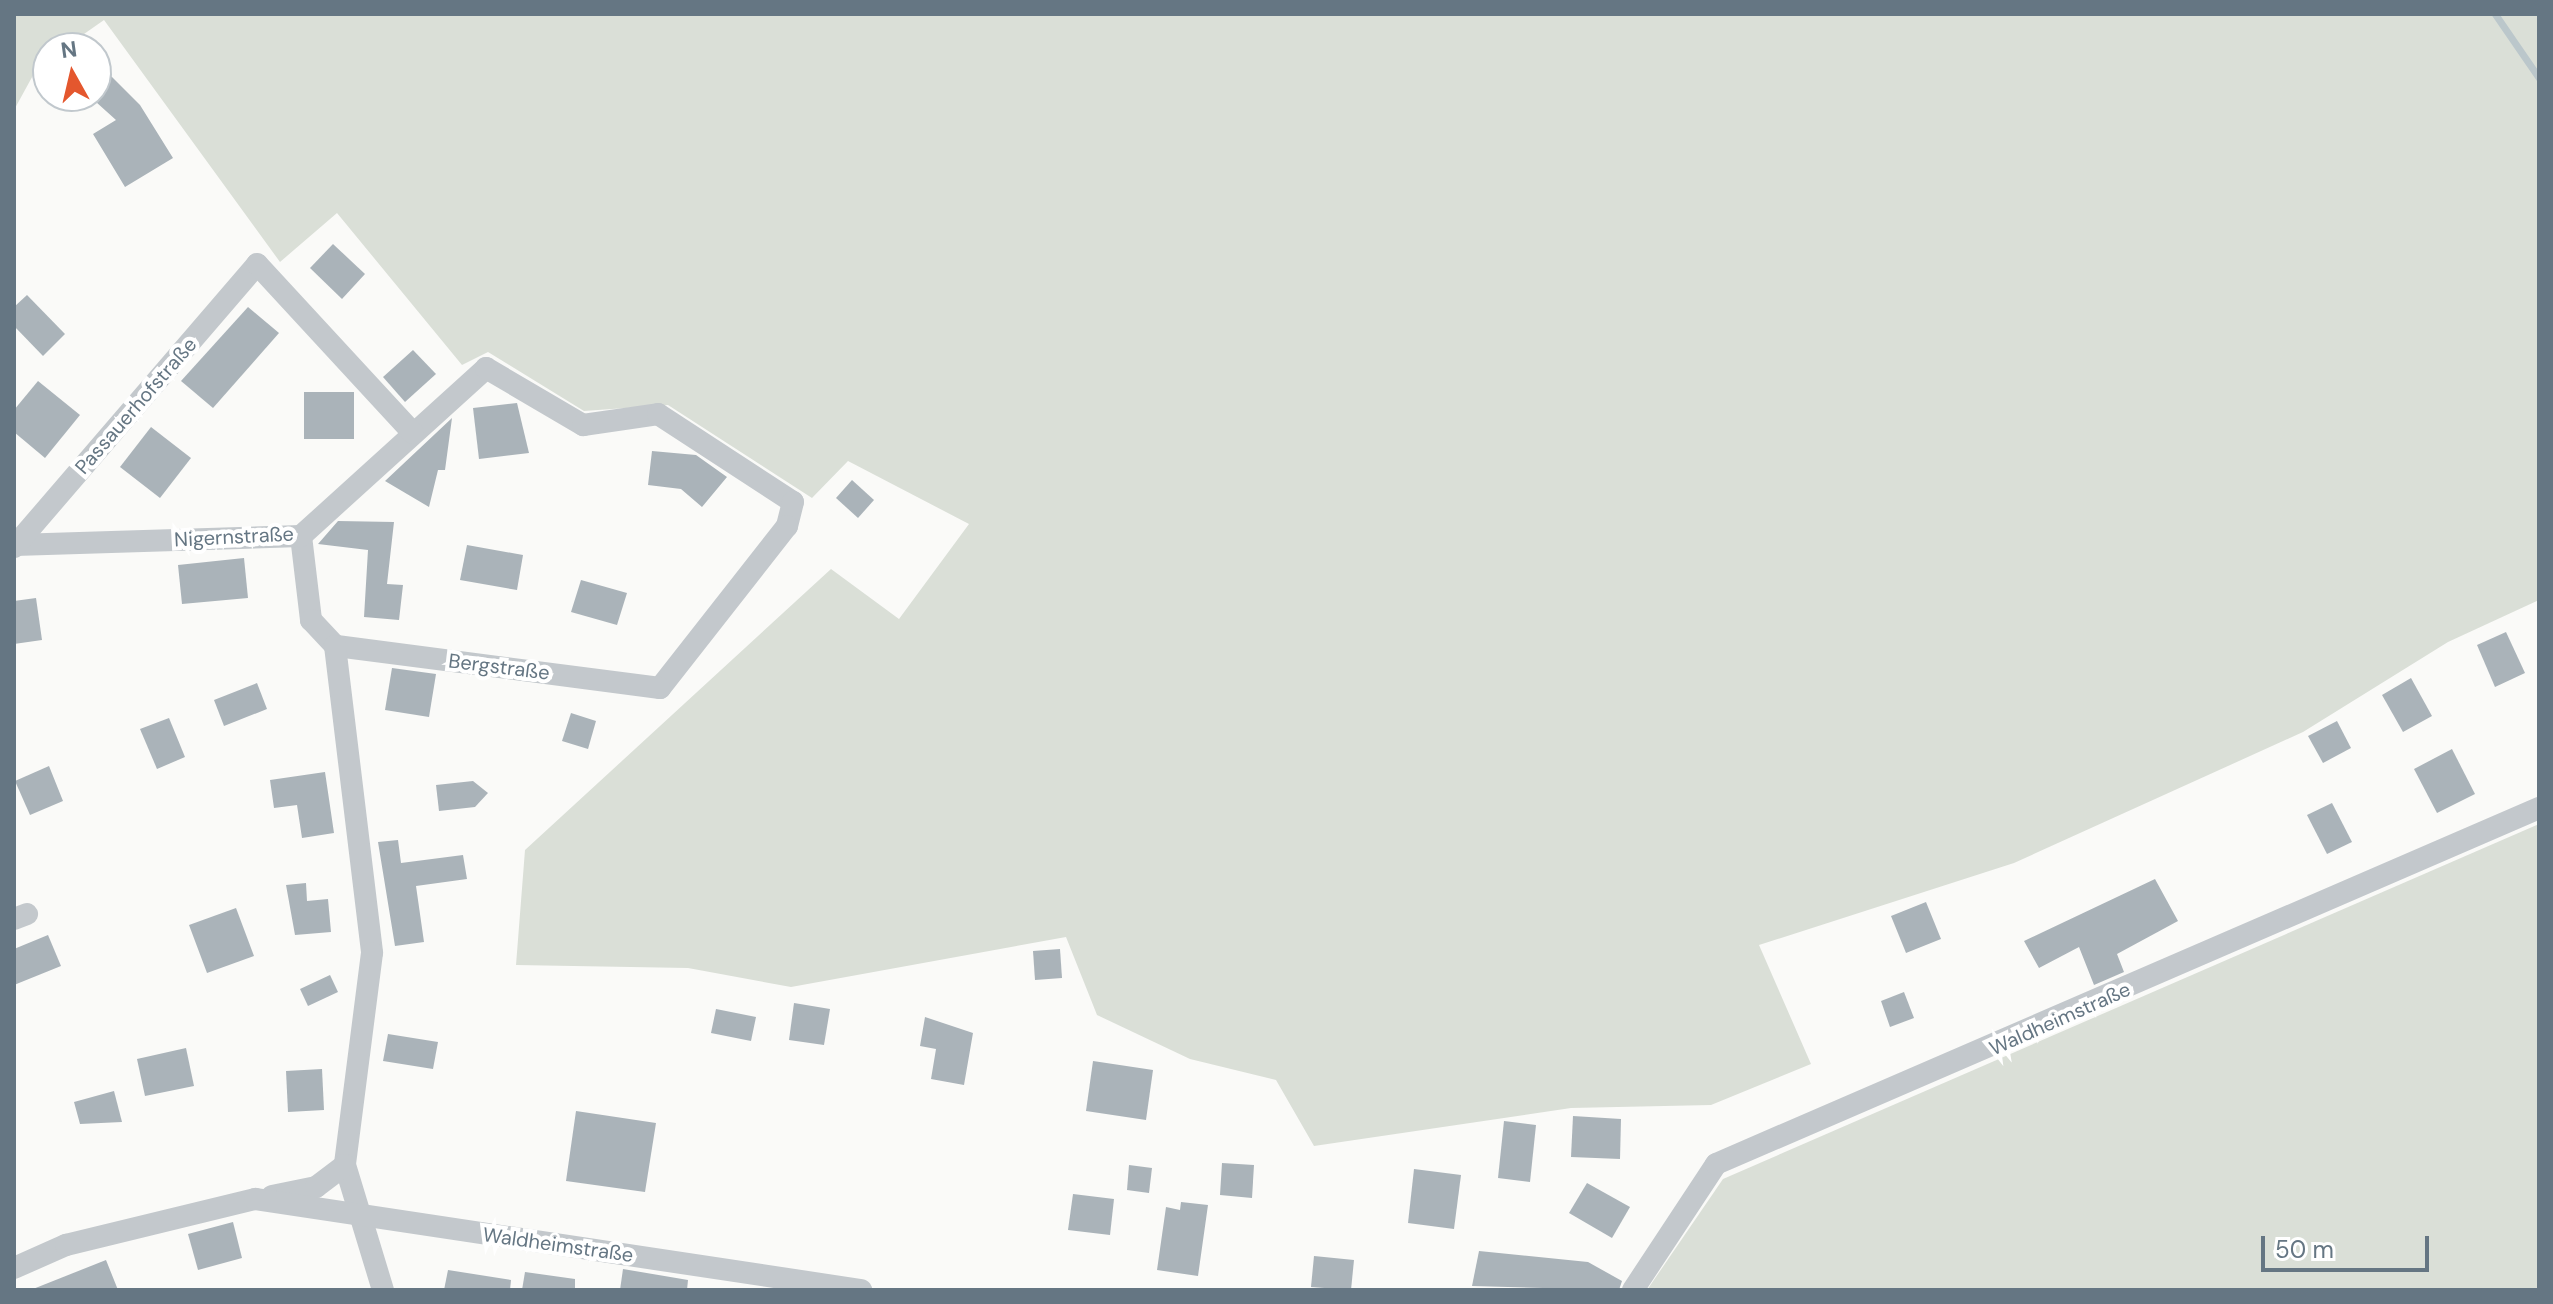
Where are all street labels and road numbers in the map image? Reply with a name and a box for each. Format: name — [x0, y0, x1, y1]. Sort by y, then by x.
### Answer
street label: Passauerhofstraße — [70, 333, 202, 479]
street label: Nigernstraße — [174, 522, 294, 552]
street label: Bergstraße — [447, 649, 551, 685]
street label: Waldheimstraße — [1986, 977, 2134, 1061]
street label: Waldheimstraße — [481, 1223, 635, 1267]

